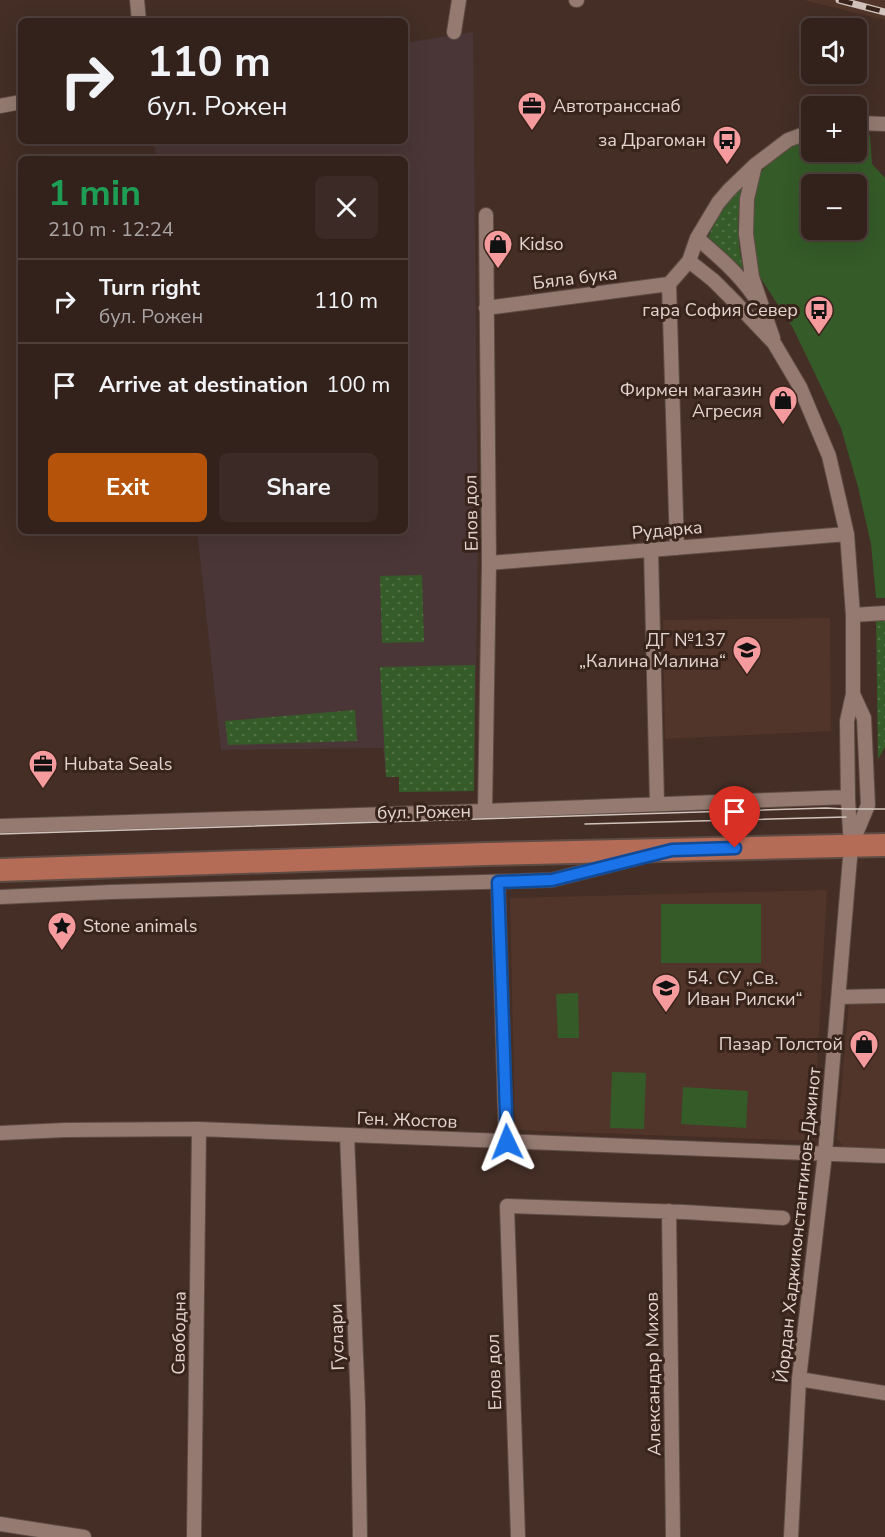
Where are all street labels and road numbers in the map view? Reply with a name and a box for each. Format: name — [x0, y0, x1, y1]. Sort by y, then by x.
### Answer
street label: Бяла бука — [531, 261, 619, 295]
street label: Елов дол — [458, 475, 484, 551]
street label: Рударка — [631, 515, 703, 545]
street label: бул. Рожен — [377, 799, 471, 825]
street label: Йордан Хаджиконстантинов-Джинот — [769, 1066, 827, 1384]
street label: Ген. Жостов — [356, 1106, 458, 1134]
street label: Свободна — [166, 1291, 192, 1375]
street label: Александър Михов — [640, 1292, 666, 1456]
street label: Гуслари — [324, 1303, 350, 1371]
street label: Елов дол — [481, 1333, 507, 1411]

